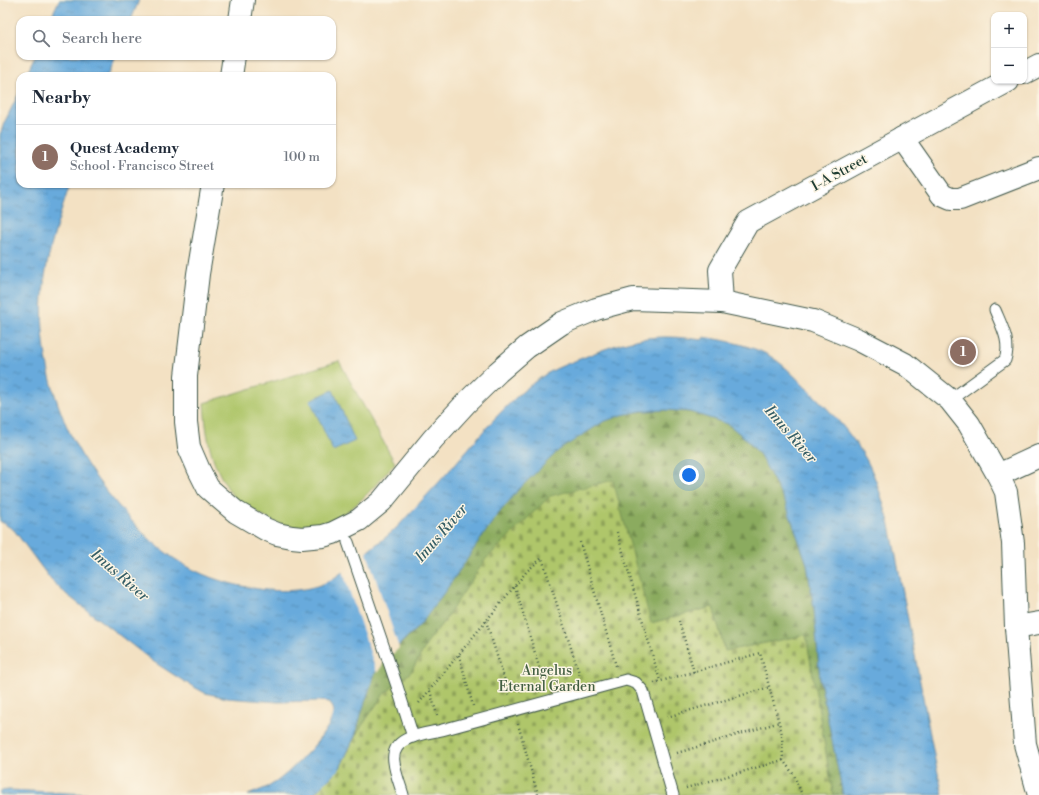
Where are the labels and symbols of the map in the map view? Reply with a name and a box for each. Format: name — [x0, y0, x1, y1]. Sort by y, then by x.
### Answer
street label: I-A Street — [808, 150, 871, 196]
pin: 1 — [950, 337, 976, 367]
water label: Imus River — [760, 401, 821, 468]
your location — [679, 465, 699, 485]
water label: Imus River — [410, 500, 472, 567]
water label: Imus River — [86, 544, 153, 606]
park label: Angelus Eternal Garden — [498, 662, 596, 696]

